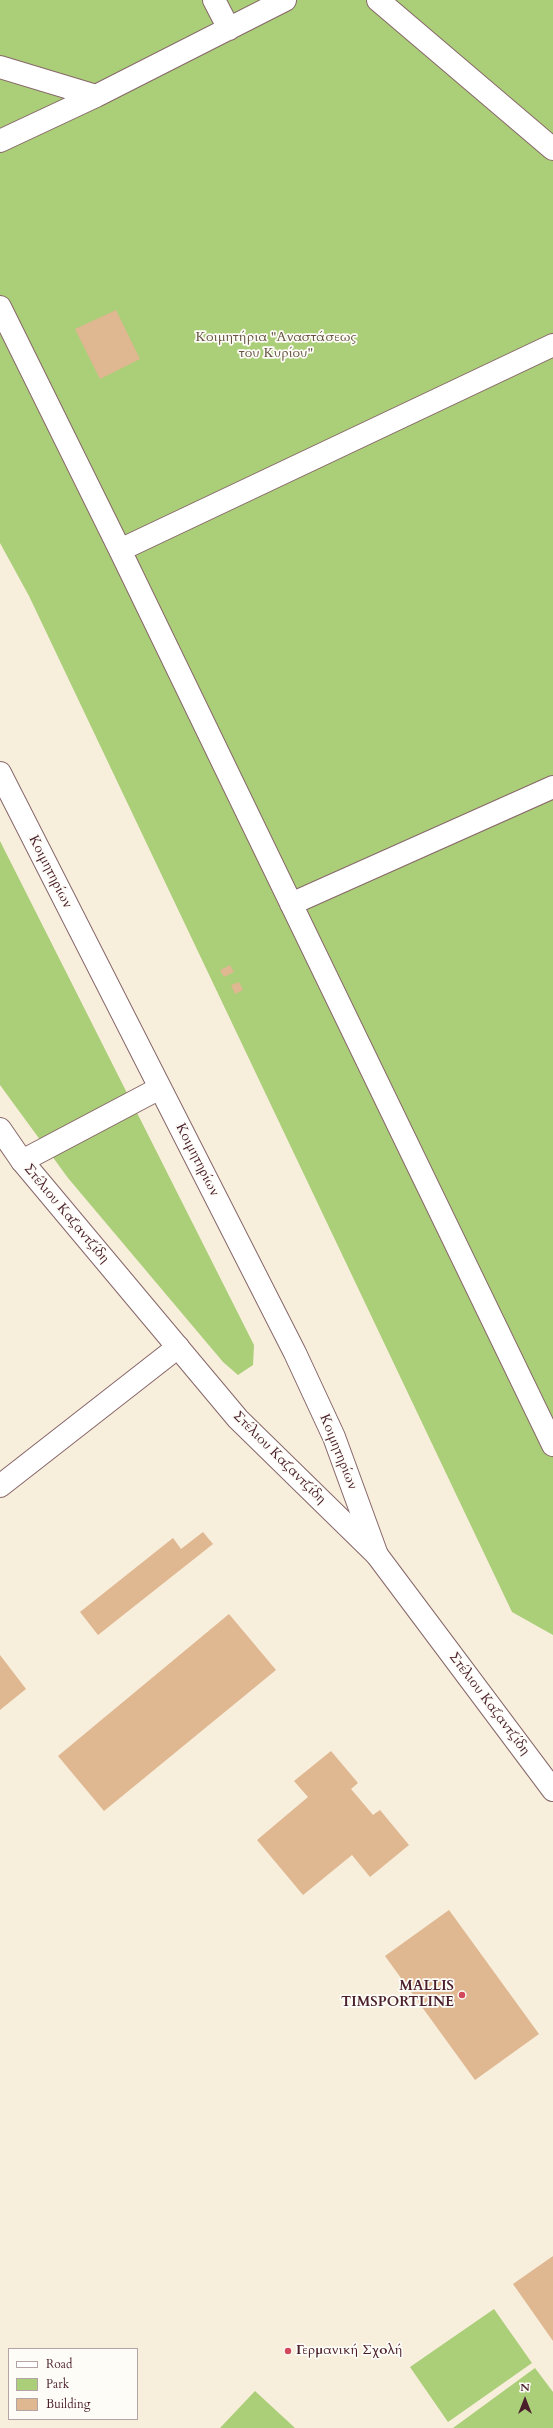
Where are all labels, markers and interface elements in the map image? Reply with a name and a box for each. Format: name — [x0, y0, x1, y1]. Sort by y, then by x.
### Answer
park label: Κοιμητήρια "Αναστάσεως του Κυρίου" — [196, 330, 356, 362]
street label: Κοιμητηρίων — [24, 833, 76, 911]
street label: Κοιμητηρίων — [171, 1121, 223, 1199]
street label: Στέλιου Καζαντζίδη — [20, 1161, 112, 1267]
street label: Στέλιου Καζαντζίδη — [229, 1408, 329, 1508]
street label: Κοιμητηρίων — [315, 1412, 361, 1492]
street label: Στέλιου Καζαντζίδη — [445, 1649, 533, 1759]
place label: MALLIS TIMSPORTLINE — [341, 1979, 454, 2012]
marker: MALLIS TIMSPORTLINE — [457, 1990, 467, 2000]
place label: Γερμανική Σχολή — [296, 2343, 403, 2359]
marker: Γερμανική Σχολή — [283, 2346, 293, 2356]
legend — [8, 2348, 138, 2420]
text: Road — [46, 2356, 72, 2372]
text: Park — [46, 2376, 69, 2392]
north arrow — [505, 2380, 545, 2420]
text: N — [520, 2380, 530, 2395]
text: Building — [46, 2396, 90, 2412]

